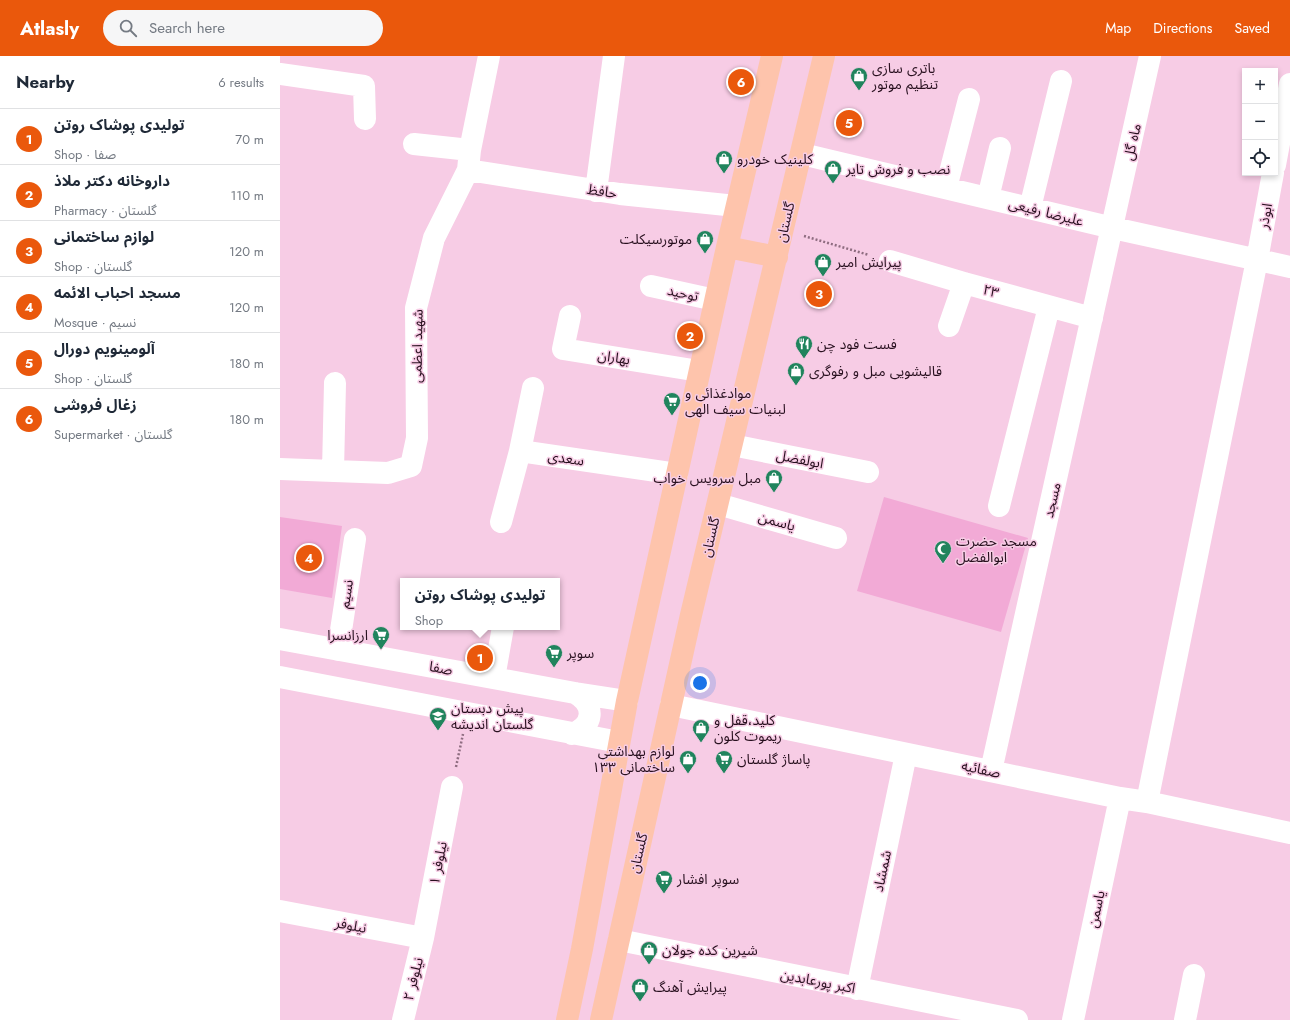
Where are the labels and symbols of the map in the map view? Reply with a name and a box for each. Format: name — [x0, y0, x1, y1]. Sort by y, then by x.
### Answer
place label: باتری سازی تنظیم موتور — [871, 58, 938, 95]
shop icon: باتری سازی تنظیم موتور — [849, 66, 869, 91]
pin: 6 — [728, 67, 754, 97]
pin: 5 — [836, 108, 862, 138]
street label: ماه گل — [1118, 122, 1146, 162]
shop icon: کلینیک خودرو — [714, 149, 734, 174]
place label: کلینیک خودرو — [737, 149, 813, 169]
shop icon: نصب و فروش تایر — [823, 159, 843, 184]
place label: نصب و فروش تایر — [845, 159, 950, 179]
street label: حافظ — [586, 179, 618, 203]
street label: علیرضا رفیعی — [1007, 193, 1085, 231]
street label: گلستان — [771, 200, 799, 244]
street label: ابوذر — [1253, 202, 1277, 231]
place label: موتورسیکلت — [620, 229, 692, 249]
shop icon: موتورسیکلت — [695, 229, 715, 254]
shop icon: پیرایش امیر — [813, 252, 833, 277]
place label: پیرایش امیر — [835, 252, 902, 272]
pin: 3 — [806, 279, 832, 309]
street label: ۲۳ — [981, 279, 1001, 303]
street label: توحید — [665, 280, 701, 306]
street label: شهید اعظمی — [406, 309, 428, 383]
pin: 2 — [677, 321, 703, 351]
restaurant icon: فست فود چن — [794, 334, 814, 359]
place label: فست فود چن — [817, 334, 897, 354]
street label: بهاران — [596, 345, 632, 369]
shop icon: قالیشویی مبل و رفوگری — [786, 361, 806, 386]
place label: قالیشویی مبل و رفوگری — [809, 361, 942, 381]
place label: موادغذائی و لبنیات سیف الهی — [685, 383, 786, 419]
supermarket icon: موادغذائی و لبنیات سیف الهی — [662, 391, 682, 416]
street label: ابولفضل — [775, 445, 825, 473]
street label: سعدی — [547, 446, 585, 470]
place label: مبل سرویس خواب — [653, 468, 761, 488]
shop icon: مبل سرویس خواب — [764, 468, 784, 493]
street label: مسجد — [1038, 480, 1066, 520]
street label: یاسمن — [756, 506, 798, 536]
street label: گلستان — [696, 515, 724, 559]
place label: مسجد حضرت ابوالفضل — [956, 531, 1037, 567]
mosque icon: مسجد حضرت ابوالفضل — [933, 539, 953, 564]
pin: 4 — [296, 543, 322, 573]
street label: نسیم — [334, 578, 359, 610]
place label: ارزانسرا — [327, 625, 368, 645]
supermarket icon: ارزانسرا — [371, 625, 391, 650]
pin: 1 — [467, 643, 493, 673]
supermarket icon: سوپر — [544, 643, 564, 668]
place label: سوپر — [566, 643, 594, 663]
street label: صفا — [428, 656, 455, 680]
your location — [690, 673, 710, 693]
place label: پیش دبستان گلستان اندیشه — [451, 698, 534, 734]
school or university icon: پیش دبستان گلستان اندیشه — [428, 706, 448, 731]
place label: کلید،قفل و ریموت کلون — [714, 710, 782, 746]
shop icon: کلید،قفل و ریموت کلون — [691, 718, 711, 743]
place label: لوازم بهداشتی ساختمانی ۱۳۳ — [592, 741, 675, 777]
shop icon: لوازم بهداشتی ساختمانی ۱۳۳ — [678, 749, 698, 774]
supermarket icon: پاساژ گلستان — [714, 749, 734, 774]
place label: پاساژ گلستان — [737, 749, 810, 769]
street label: صفائیه — [960, 755, 1003, 783]
street label: گلستان — [624, 831, 652, 875]
street label: نیلوفر ۱ — [424, 839, 452, 886]
street label: شمشاد — [868, 849, 896, 893]
supermarket icon: سوپر افشار — [654, 869, 674, 894]
place label: سوپر افشار — [676, 869, 739, 889]
street label: یاسمن — [1082, 889, 1110, 929]
street label: نیلوفر — [333, 912, 369, 938]
shop icon: شیرین کده جولان — [639, 940, 659, 965]
place label: شیرین کده جولان — [662, 940, 758, 960]
street label: نیلوفر ۲ — [398, 955, 428, 1003]
street label: اکبر پورعابدین — [779, 964, 857, 998]
shop icon: پیرایش آهنگ — [630, 977, 650, 1002]
place label: پیرایش آهنگ — [653, 977, 727, 997]

